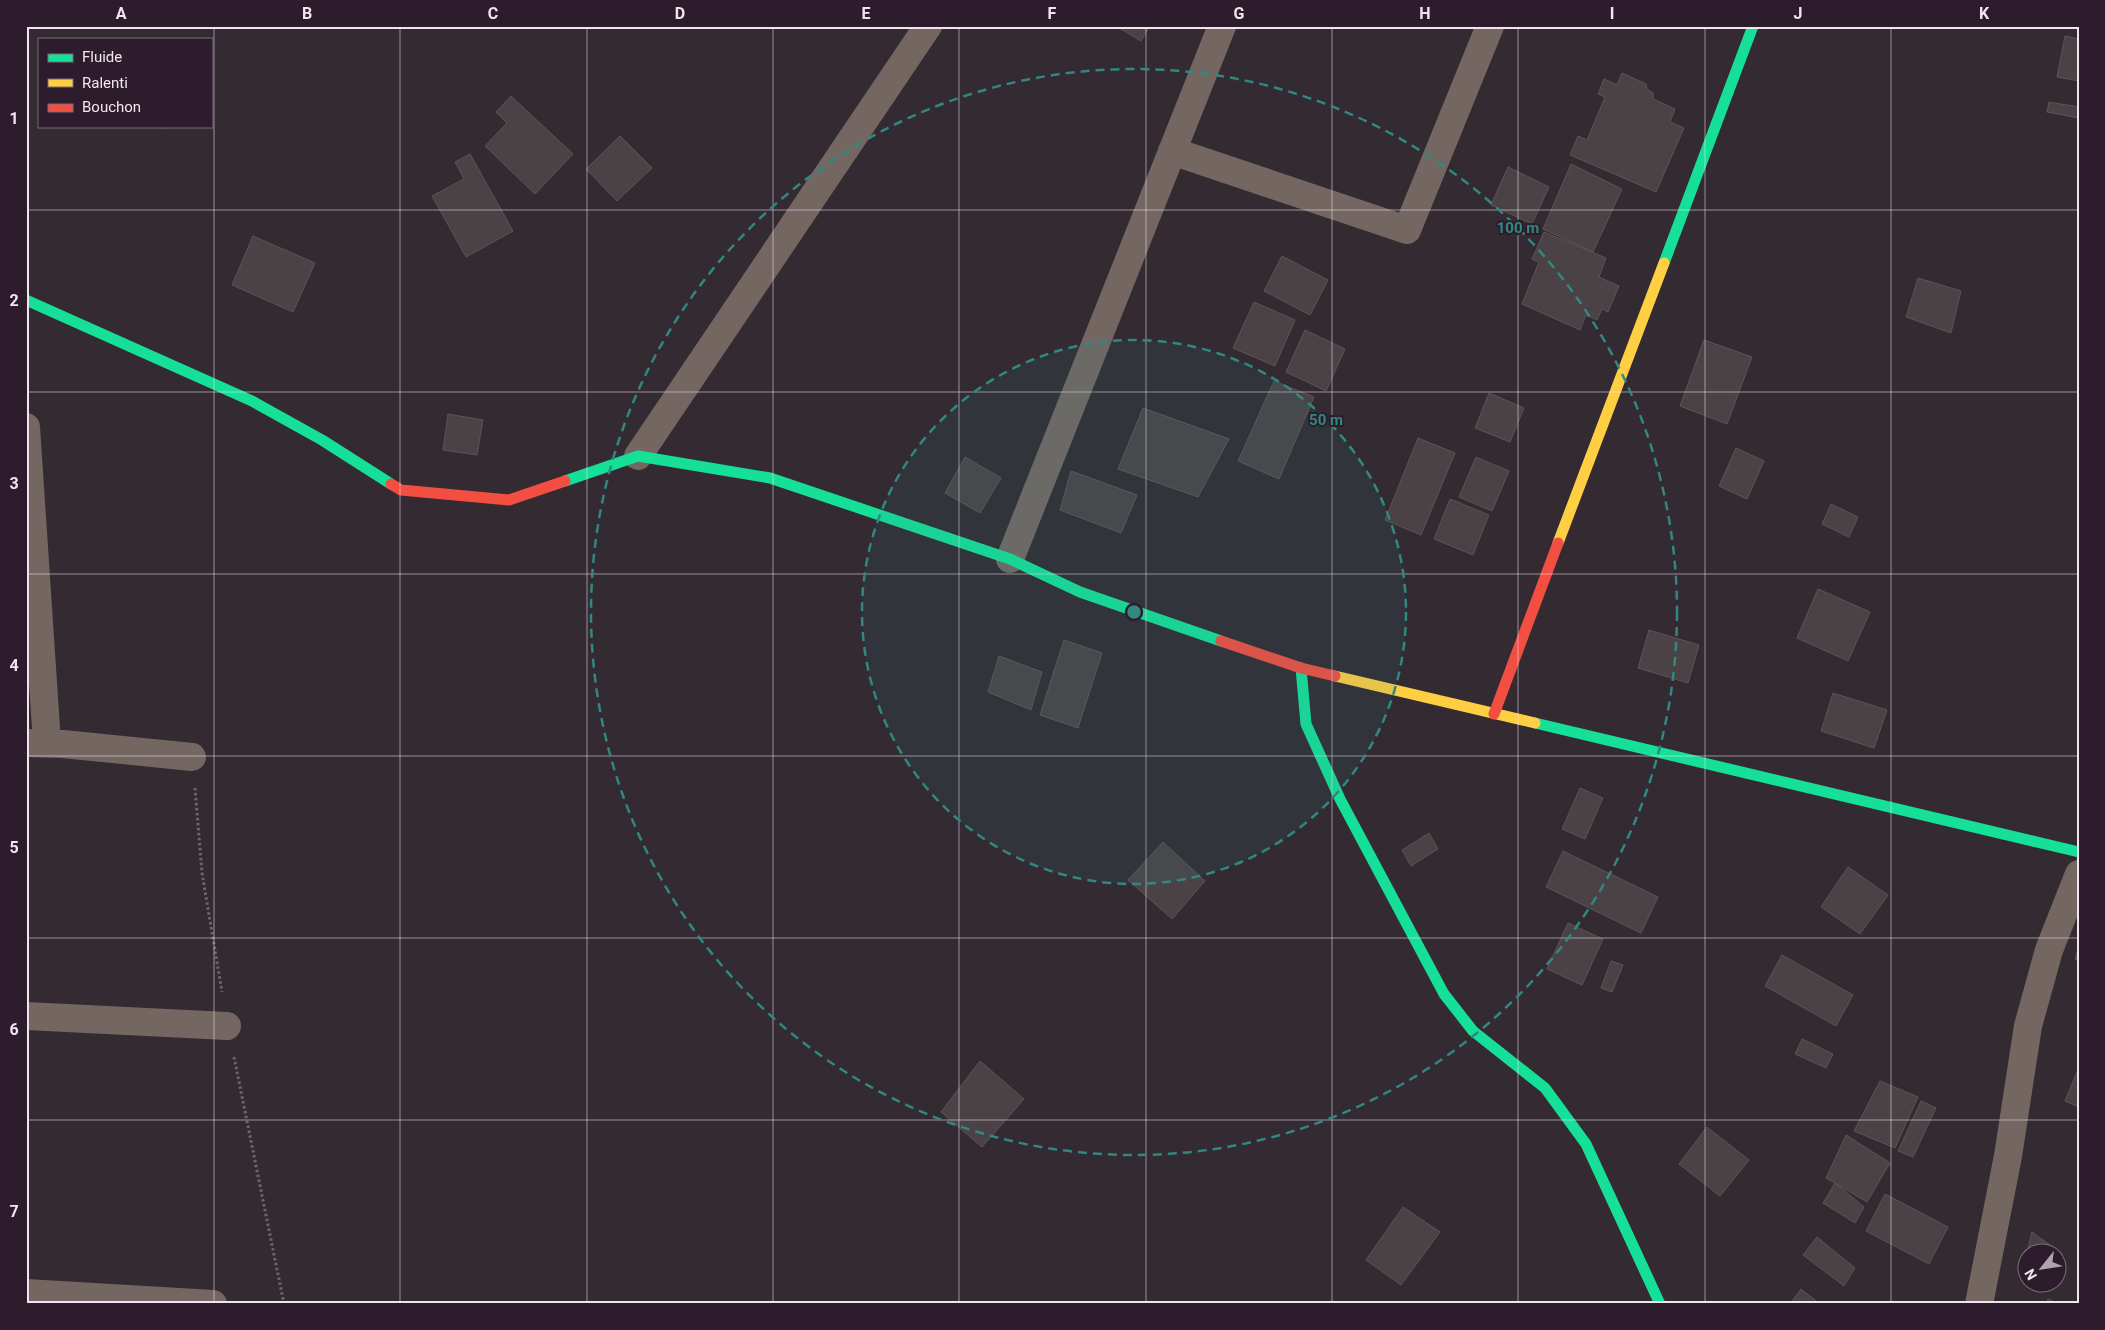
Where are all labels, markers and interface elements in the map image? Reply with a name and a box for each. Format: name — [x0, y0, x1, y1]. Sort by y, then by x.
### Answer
text: A — [116, 4, 127, 23]
text: B — [302, 4, 312, 23]
text: C — [488, 4, 498, 23]
text: D — [675, 4, 685, 23]
text: E — [862, 4, 871, 23]
text: F — [1048, 4, 1057, 23]
text: G — [1234, 4, 1245, 23]
text: H — [1419, 4, 1431, 23]
text: I — [1610, 4, 1614, 23]
text: J — [1794, 4, 1802, 23]
text: K — [1979, 4, 1990, 23]
legend — [38, 38, 212, 128]
text: Fluide — [82, 48, 122, 66]
text: Ralenti — [82, 74, 128, 92]
text: Bouchon — [82, 98, 141, 116]
text: 1 — [9, 109, 19, 128]
text: 100 m — [1497, 219, 1539, 237]
text: 2 — [9, 291, 19, 310]
text: 50 m — [1309, 411, 1343, 429]
text: 3 — [9, 474, 19, 493]
centre of rings — [1125, 603, 1143, 621]
text: 4 — [9, 656, 19, 675]
text: 5 — [9, 838, 19, 857]
text: 6 — [9, 1020, 19, 1039]
text: 7 — [9, 1202, 19, 1221]
north arrow — [2018, 1242, 2068, 1292]
text: N — [2021, 1266, 2040, 1283]

